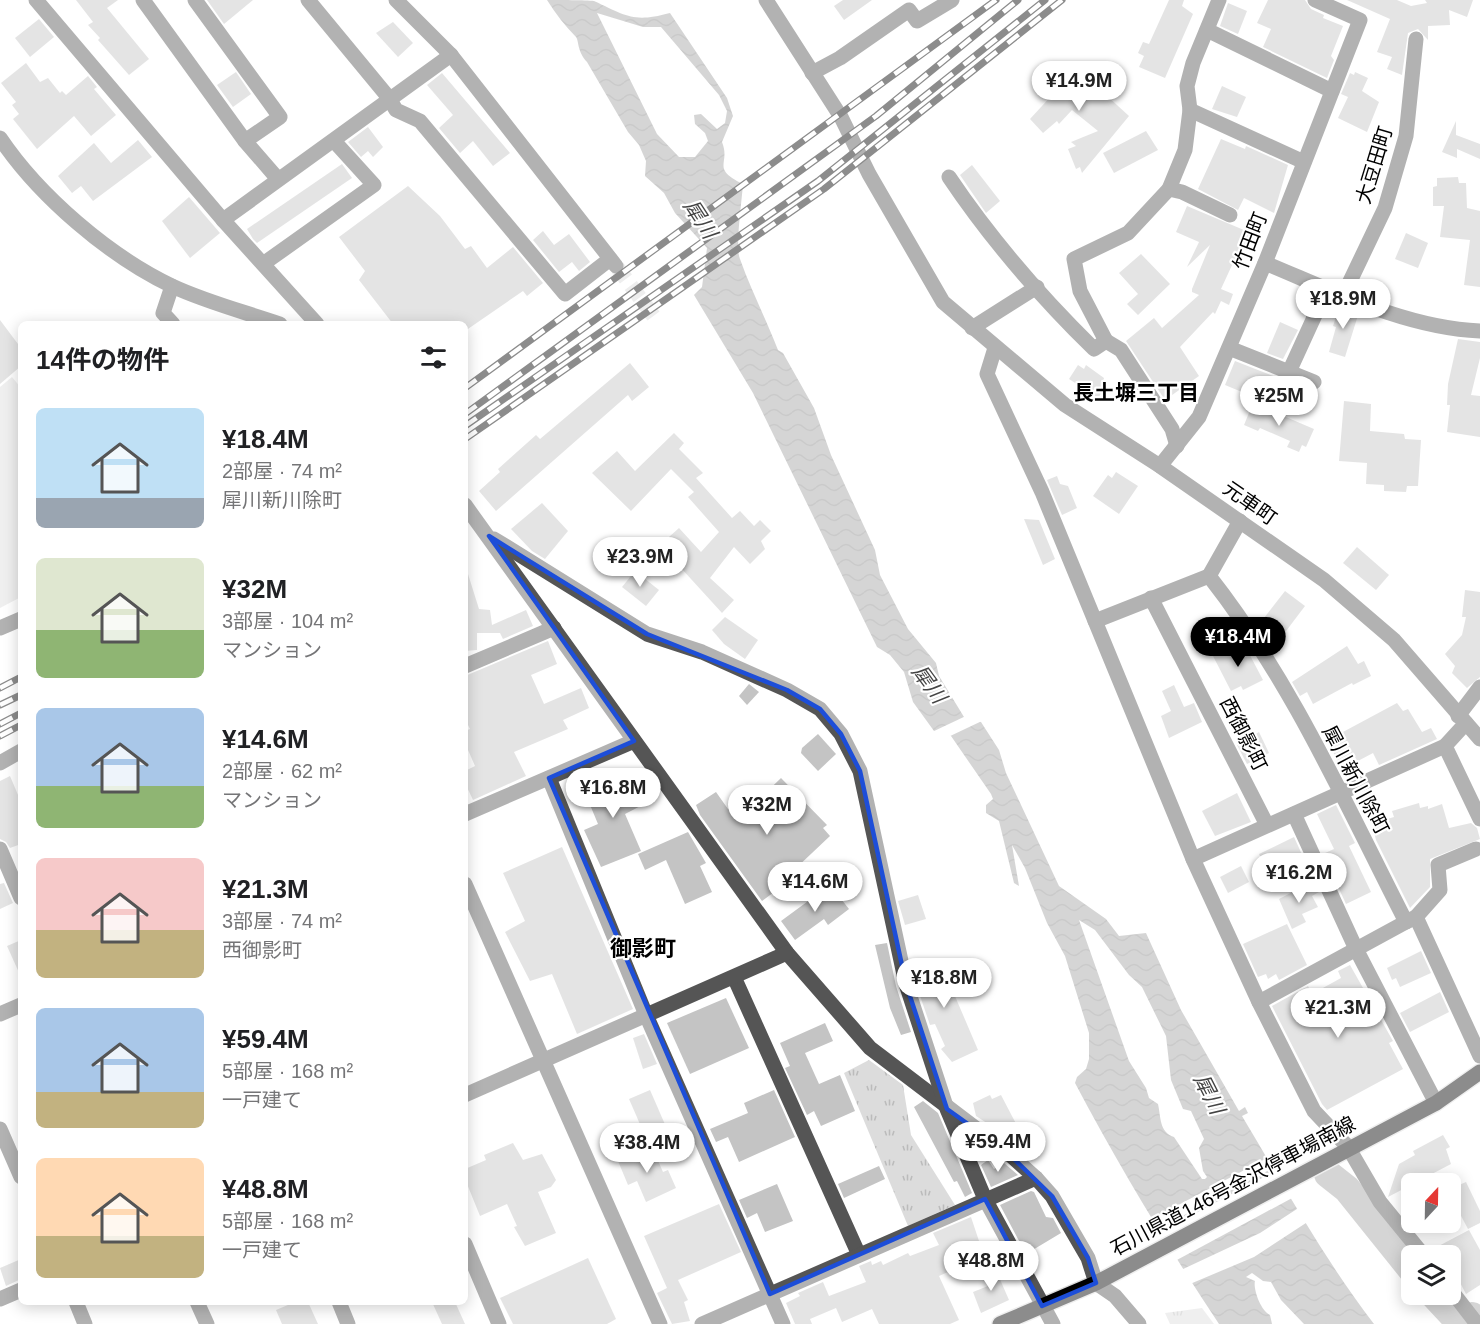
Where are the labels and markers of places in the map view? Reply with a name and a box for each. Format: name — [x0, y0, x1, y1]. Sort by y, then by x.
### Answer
pin: ¥14.9M — [1030, 61, 1128, 112]
pin: ¥18.9M — [1294, 279, 1392, 330]
pin: ¥25M — [1243, 376, 1315, 427]
pin: ¥23.9M — [591, 537, 689, 588]
pin: ¥18.4M — [1189, 617, 1287, 668]
pin: ¥16.8M — [564, 768, 662, 819]
pin: ¥32M — [731, 785, 803, 836]
pin: ¥16.2M — [1250, 853, 1348, 904]
pin: ¥14.6M — [766, 862, 864, 913]
pin: ¥18.8M — [895, 958, 993, 1009]
pin: ¥21.3M — [1289, 988, 1387, 1039]
pin: ¥59.4M — [949, 1122, 1047, 1173]
pin: ¥38.4M — [598, 1123, 696, 1174]
pin: ¥48.8M — [942, 1241, 1040, 1292]

